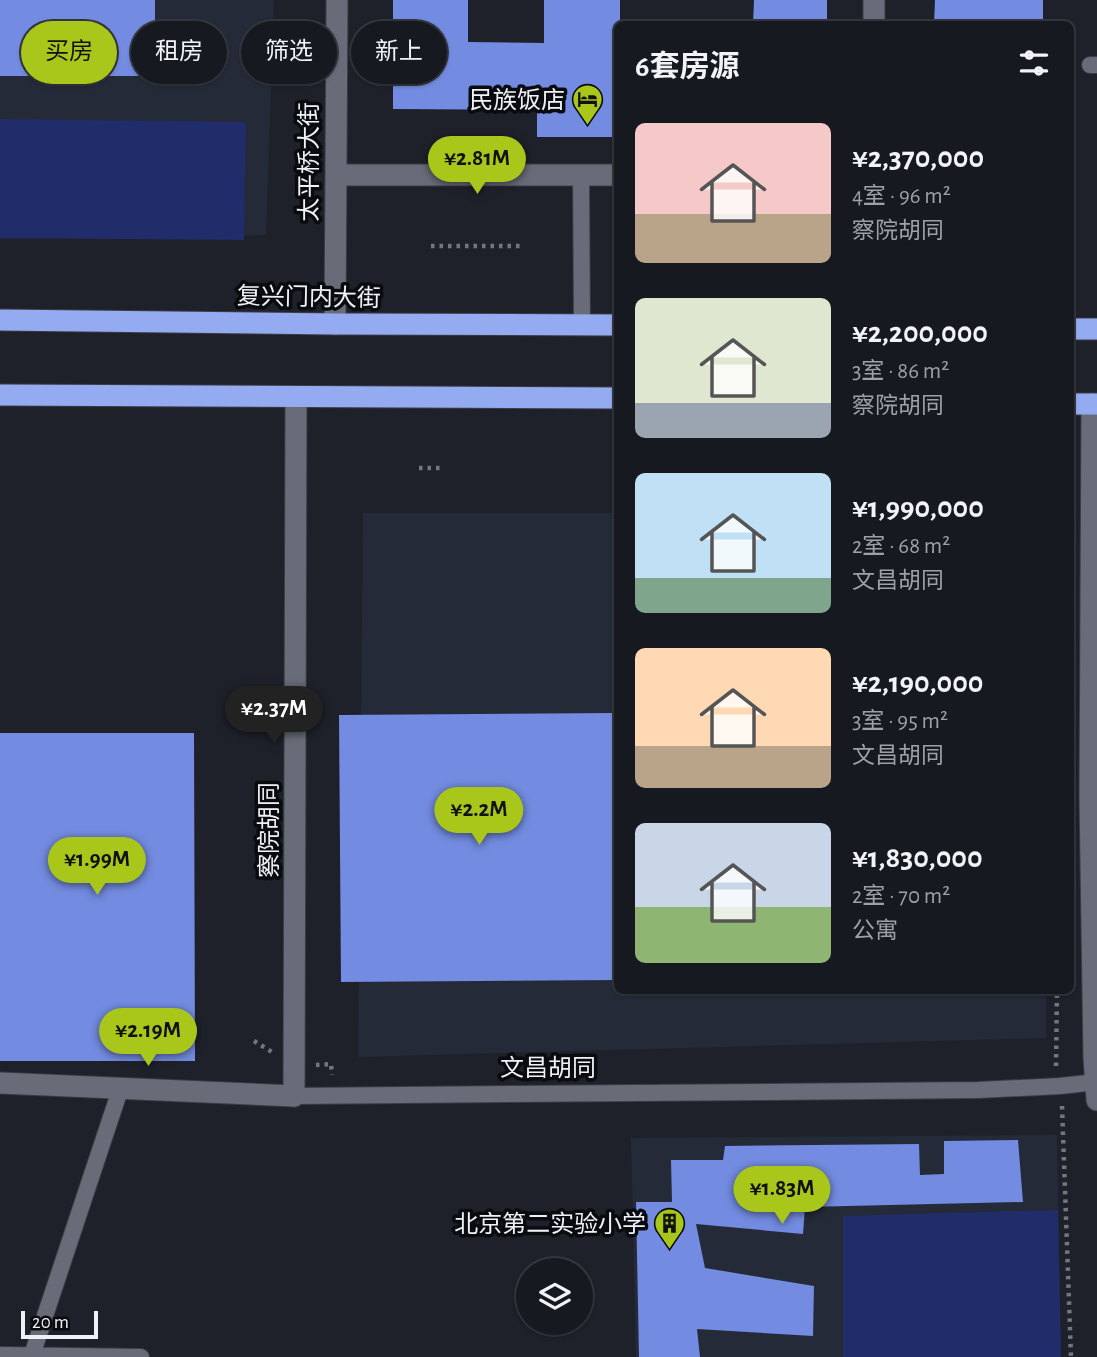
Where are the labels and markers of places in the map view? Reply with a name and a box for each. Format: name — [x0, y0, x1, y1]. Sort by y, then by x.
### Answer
hotel icon: 民族饭店 — [571, 83, 605, 127]
place label: 民族饭店 — [469, 87, 565, 113]
pin: ¥2.81M — [420, 136, 534, 196]
pin: ¥2.37M — [217, 686, 331, 746]
pin: ¥2.2M — [430, 788, 528, 847]
pin: ¥1.99M — [40, 838, 154, 897]
pin: ¥2.19M — [91, 1009, 205, 1068]
pin: ¥1.83M — [725, 1166, 839, 1226]
building icon: 北京第二实验小学 — [652, 1207, 686, 1251]
place label: 北京第二实验小学 — [454, 1211, 646, 1237]

